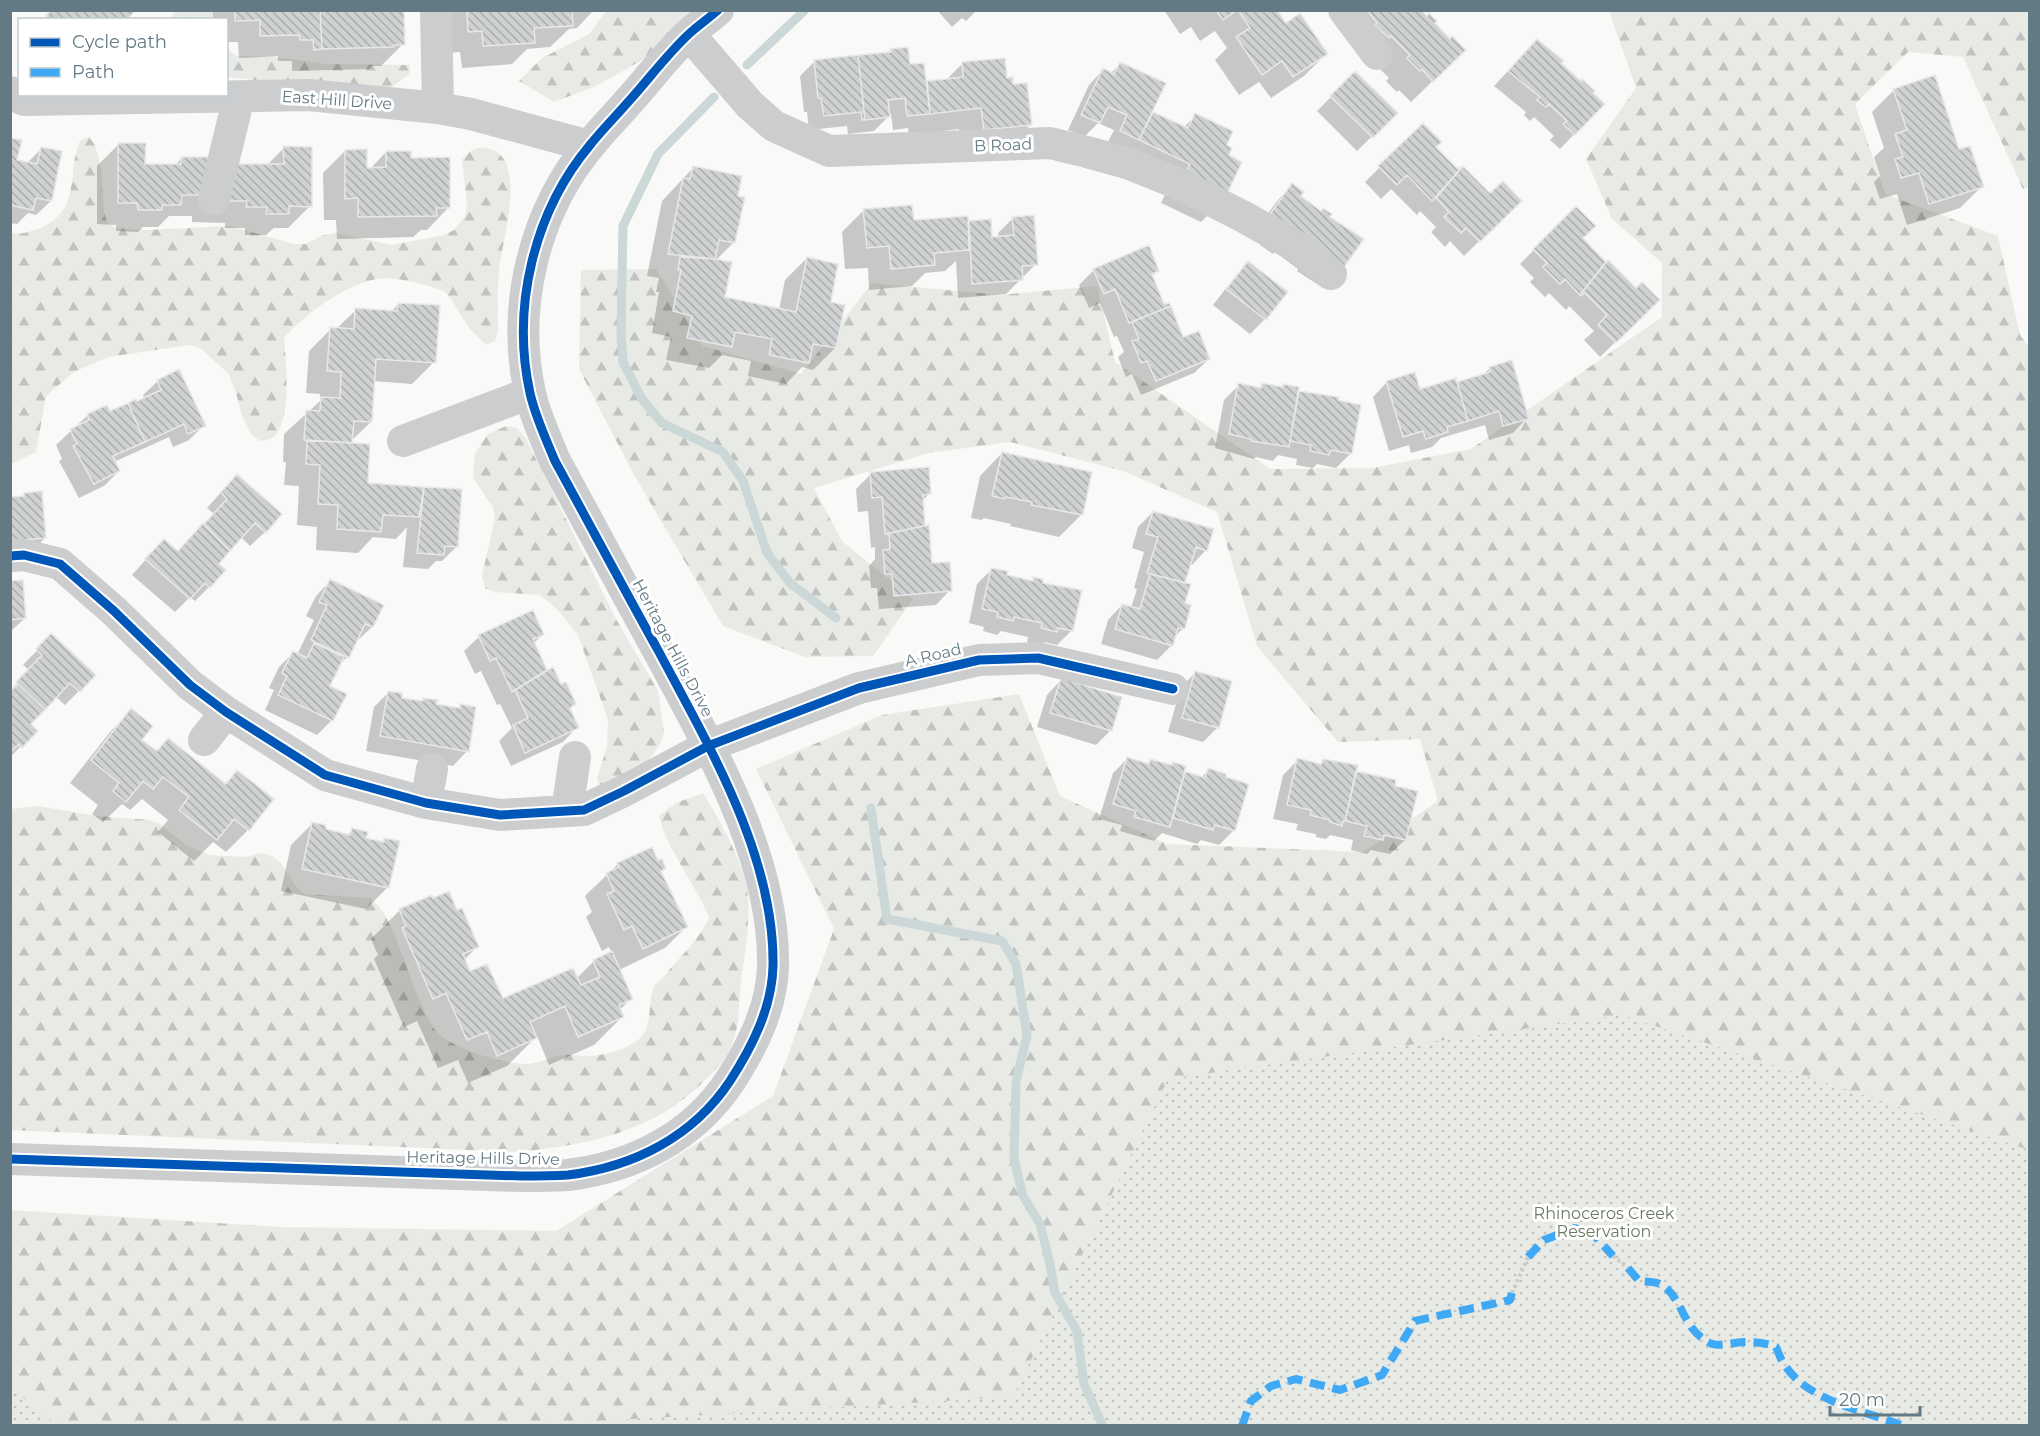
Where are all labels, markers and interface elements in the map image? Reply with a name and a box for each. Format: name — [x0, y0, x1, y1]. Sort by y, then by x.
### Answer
legend — [18, 18, 228, 96]
text: Cycle path — [72, 31, 167, 53]
text: Path — [72, 61, 115, 83]
street label: East Hill Drive — [281, 87, 393, 113]
street label: B Road — [974, 134, 1032, 156]
street label: Heritage Hills Drive — [629, 576, 717, 720]
street label: A Road — [903, 639, 963, 671]
street label: Heritage Hills Drive — [406, 1147, 560, 1169]
park label: Rhinoceros Creek Reservation — [1534, 1204, 1675, 1241]
scale bar — [1830, 1379, 1920, 1417]
text: 20 m — [1839, 1389, 1885, 1411]

